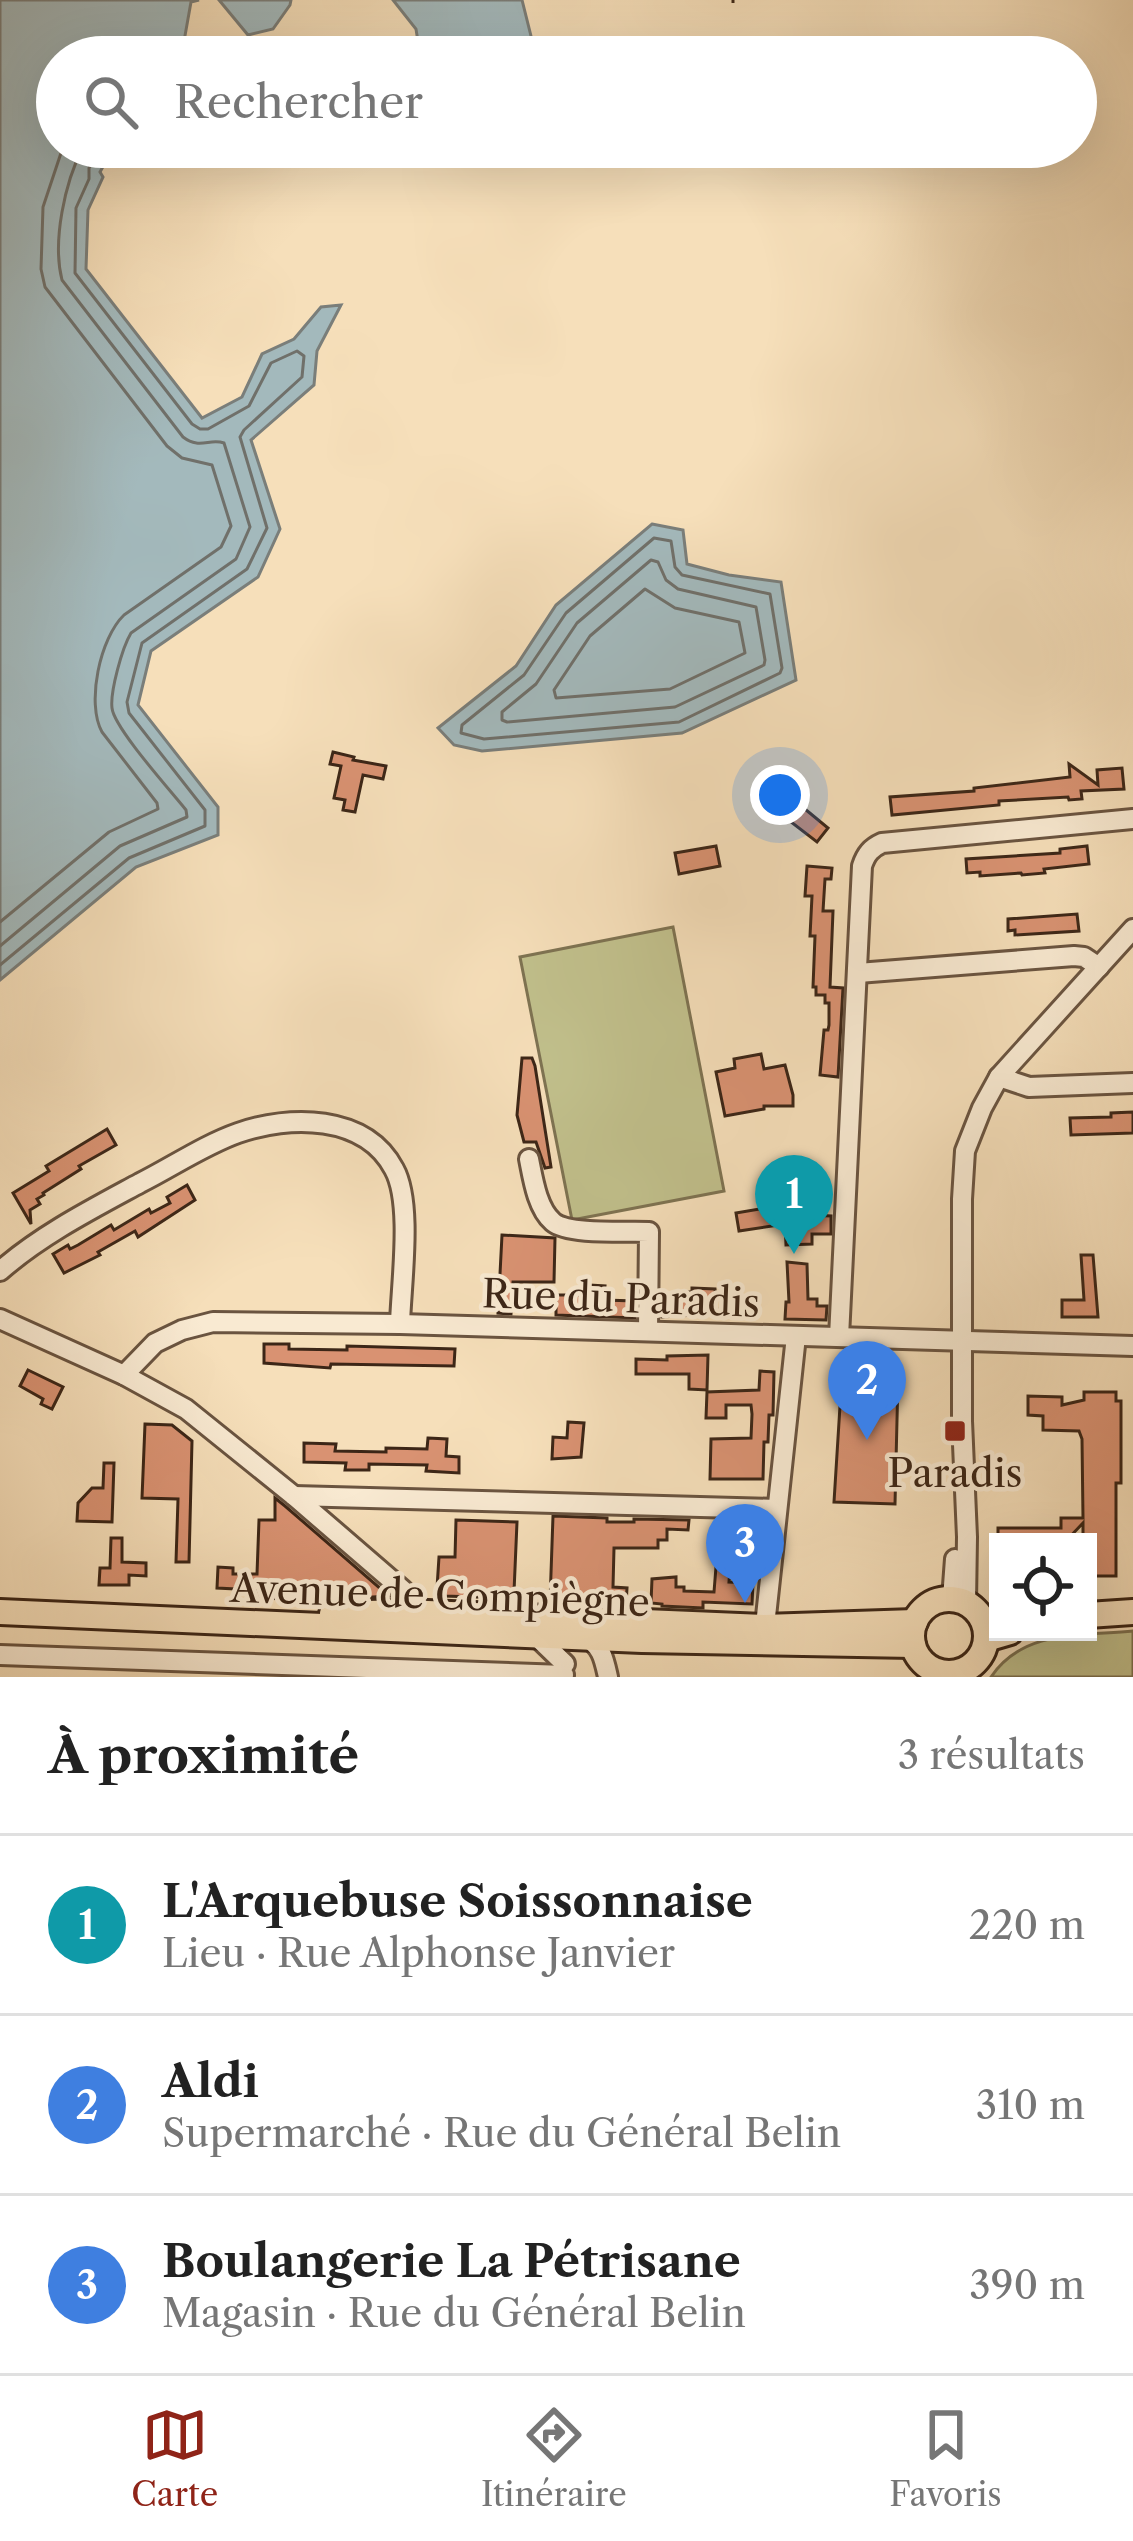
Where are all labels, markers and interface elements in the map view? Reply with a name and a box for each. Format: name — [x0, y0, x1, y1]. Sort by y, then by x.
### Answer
search box — [36, 36, 1097, 168]
icon: search — [78, 69, 144, 135]
text: Rechercher — [174, 74, 423, 130]
your location — [750, 765, 810, 825]
pin: 1 — [755, 1155, 833, 1254]
street label: Rue du Paradis — [481, 1269, 761, 1327]
pin: 2 — [828, 1341, 906, 1440]
marker: Paradis — [942, 1418, 968, 1444]
place label: Paradis — [887, 1449, 1023, 1497]
pin: 3 — [706, 1504, 784, 1603]
map controls — [989, 1533, 1097, 1641]
button: locate — [989, 1533, 1097, 1641]
street label: Avenue de Compiègne — [228, 1564, 651, 1626]
text: À proximité — [48, 1724, 359, 1786]
text: 3 résultats — [898, 1731, 1085, 1779]
text: L'Arquebuse Soissonnaise — [162, 1873, 753, 1929]
text: 1 — [78, 1901, 96, 1949]
text: 220 m — [969, 1901, 1085, 1949]
text: Lieu · Rue Alphonse Janvier — [162, 1929, 675, 1977]
text: Aldi — [162, 2053, 259, 2109]
text: 2 — [75, 2081, 99, 2129]
text: 310 m — [976, 2081, 1085, 2129]
text: Supermarché · Rue du Général Belin — [162, 2109, 841, 2157]
text: Boulangerie La Pétrisane — [162, 2233, 741, 2289]
text: 3 — [76, 2261, 98, 2309]
text: 390 m — [969, 2261, 1085, 2309]
text: Magasin · Rue du Général Belin — [162, 2289, 746, 2337]
tab: Carte — [131, 2402, 218, 2515]
tab: Itinéraire — [481, 2402, 627, 2515]
tab: Favoris — [889, 2402, 1002, 2515]

